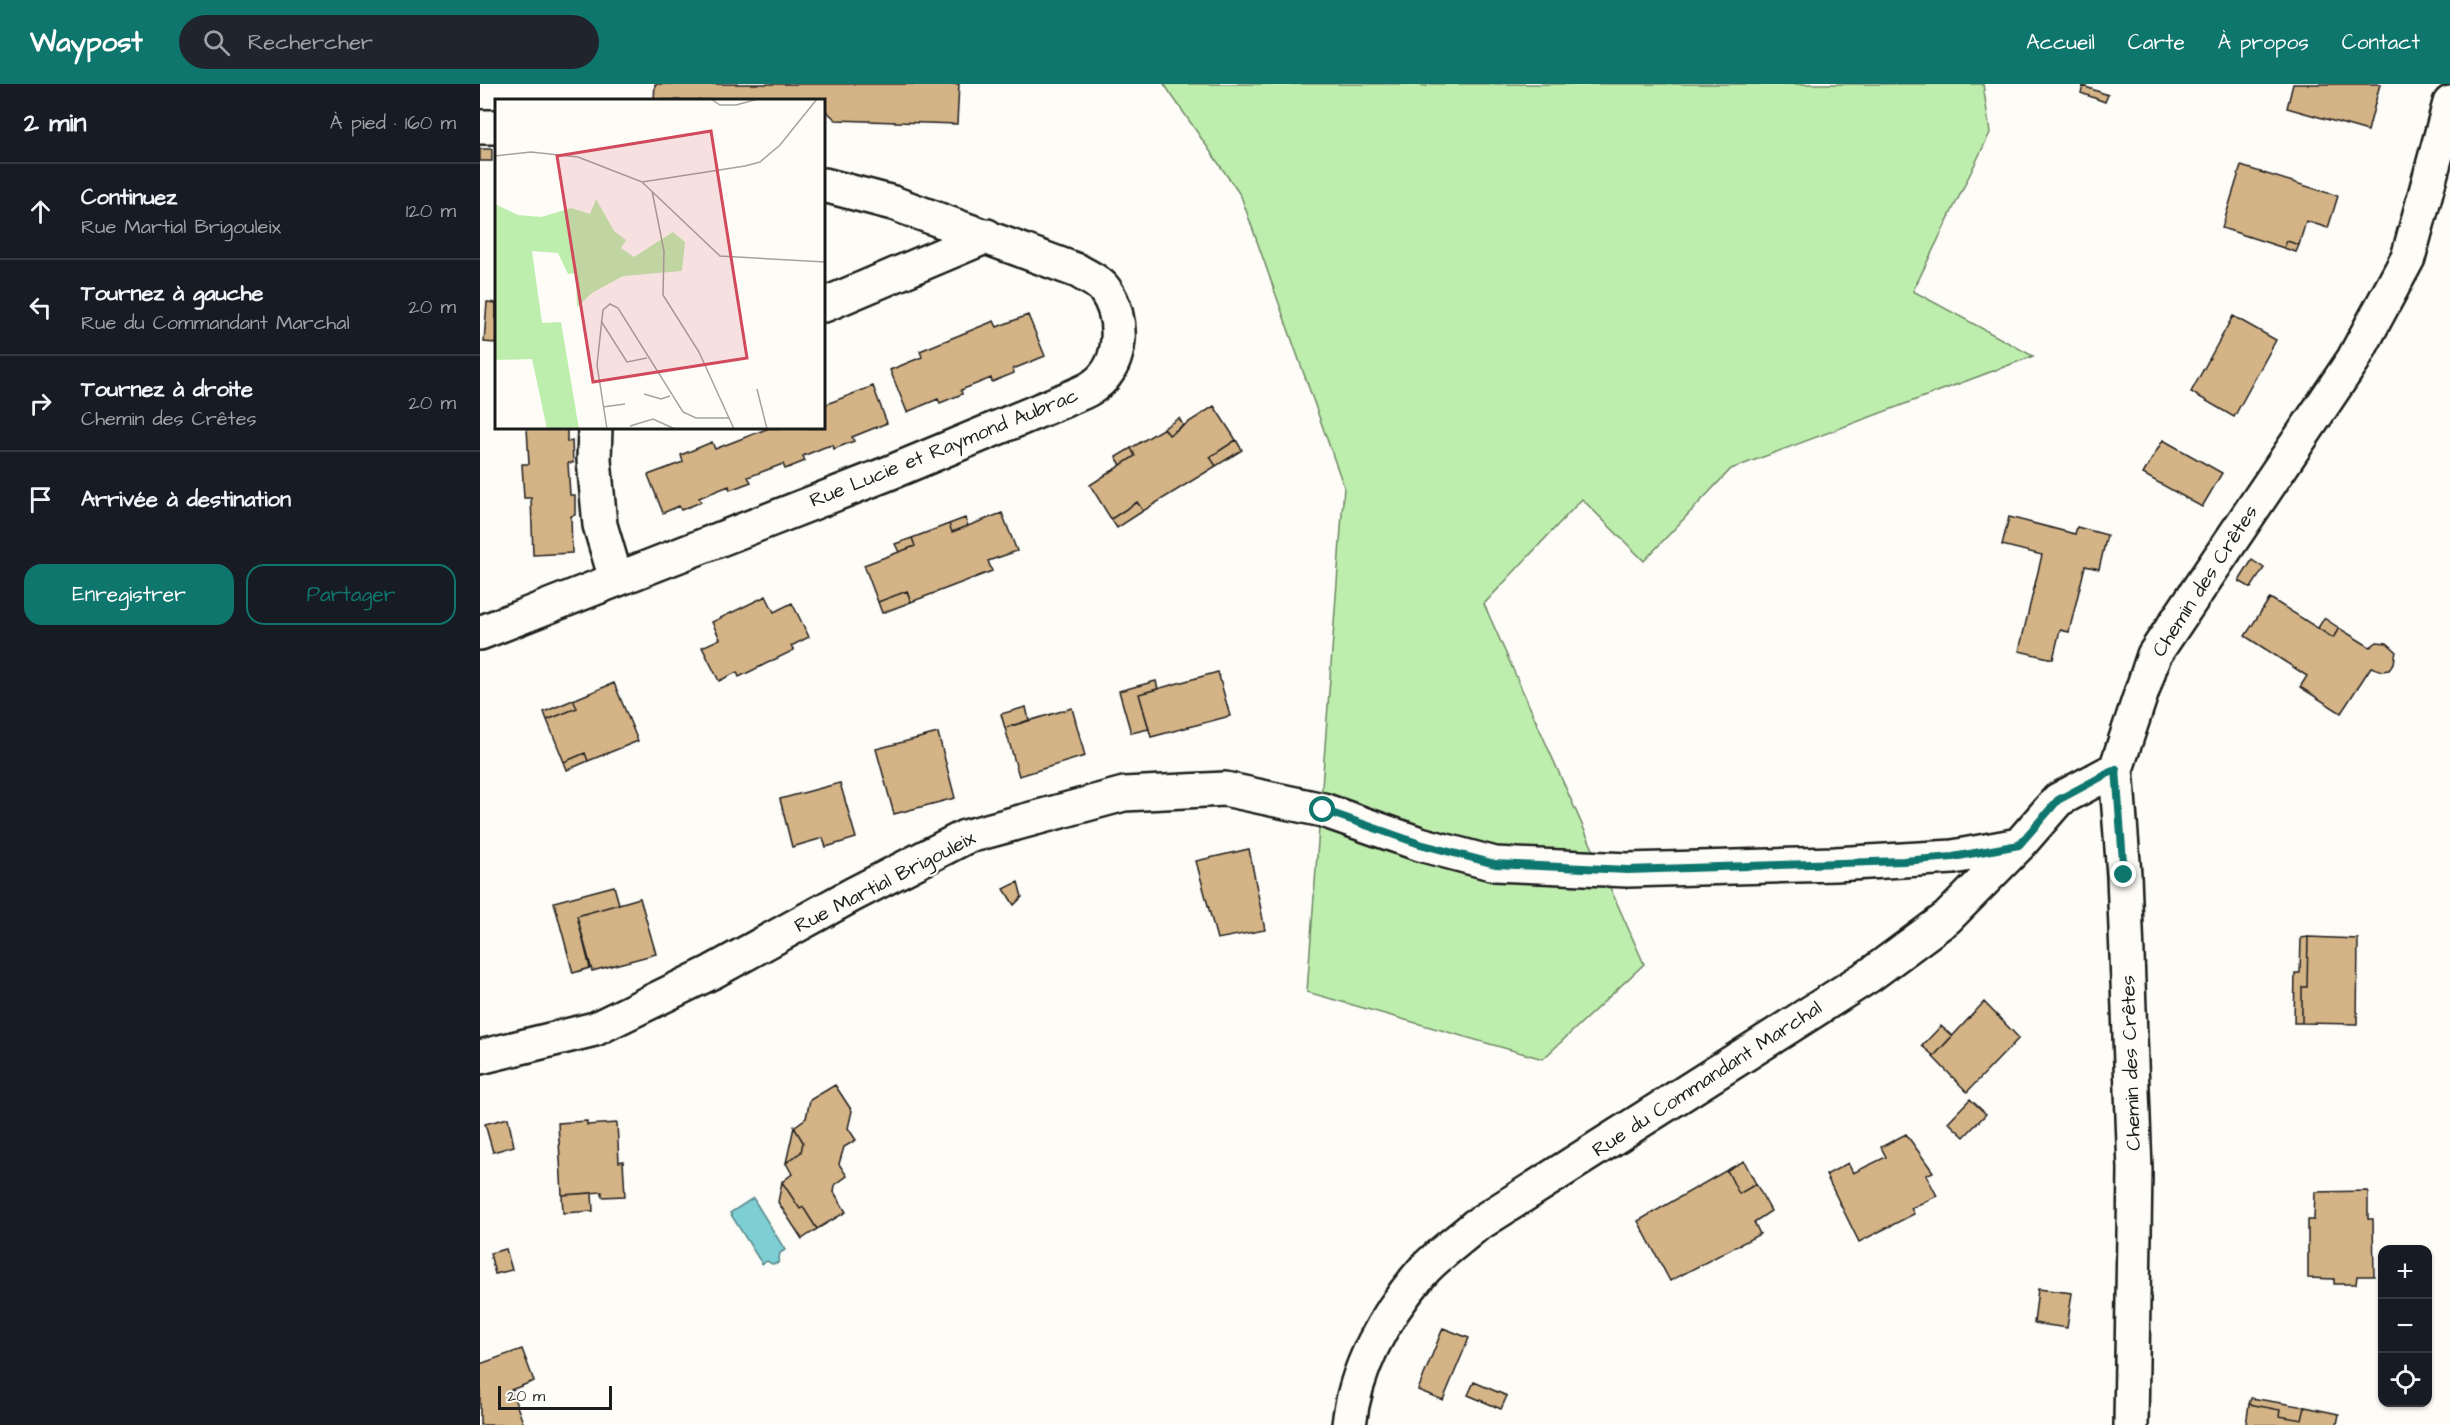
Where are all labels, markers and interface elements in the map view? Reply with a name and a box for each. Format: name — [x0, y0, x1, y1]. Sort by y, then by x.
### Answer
search box — [179, 15, 599, 69]
text: Waypost — [30, 23, 143, 62]
icon: search — [200, 26, 233, 59]
text: Rechercher — [248, 27, 373, 58]
text: Accueil — [2026, 28, 2095, 57]
text: Carte — [2128, 28, 2185, 57]
text: À propos — [2218, 28, 2309, 57]
text: Contact — [2342, 28, 2420, 57]
inset map — [495, 99, 825, 429]
text: 2 min — [24, 105, 86, 141]
text: À pied · 160 m — [330, 109, 456, 137]
text: Continuez — [81, 182, 177, 213]
icon: ahead — [24, 195, 57, 228]
text: 120 m — [406, 197, 456, 225]
text: Rue Martial Brigouleix — [81, 213, 281, 241]
text: Tournez à gauche — [81, 278, 263, 309]
icon: left — [24, 291, 57, 324]
text: 20 m — [408, 293, 456, 321]
text: Rue du Commandant Marchal — [81, 309, 350, 337]
text: Tournez à droite — [81, 374, 253, 405]
street label: Rue Lucie et Raymond Aubrac — [806, 381, 1083, 516]
icon: right — [24, 387, 57, 420]
text: 20 m — [408, 389, 456, 417]
text: Chemin des Crêtes — [81, 405, 257, 433]
icon: arrive — [24, 483, 57, 516]
text: Arrivée à destination — [81, 484, 291, 515]
street label: Chemin des Crêtes — [2145, 500, 2265, 662]
button: Enregistrer — [24, 564, 234, 625]
button: Partager — [246, 564, 456, 625]
route start — [1309, 796, 1335, 822]
street label: Rue Martial Brigouleix — [790, 824, 981, 941]
route end — [2110, 861, 2136, 887]
street label: Chemin des Crêtes — [2114, 975, 2148, 1151]
street label: Rue du Commandant Marchal — [1587, 994, 1827, 1164]
map controls — [2378, 1245, 2432, 1407]
button: + — [2378, 1245, 2432, 1299]
button: − — [2378, 1299, 2432, 1353]
button: locate — [2378, 1353, 2432, 1407]
scale bar — [498, 1383, 612, 1410]
text: 20 m — [507, 1385, 545, 1407]

